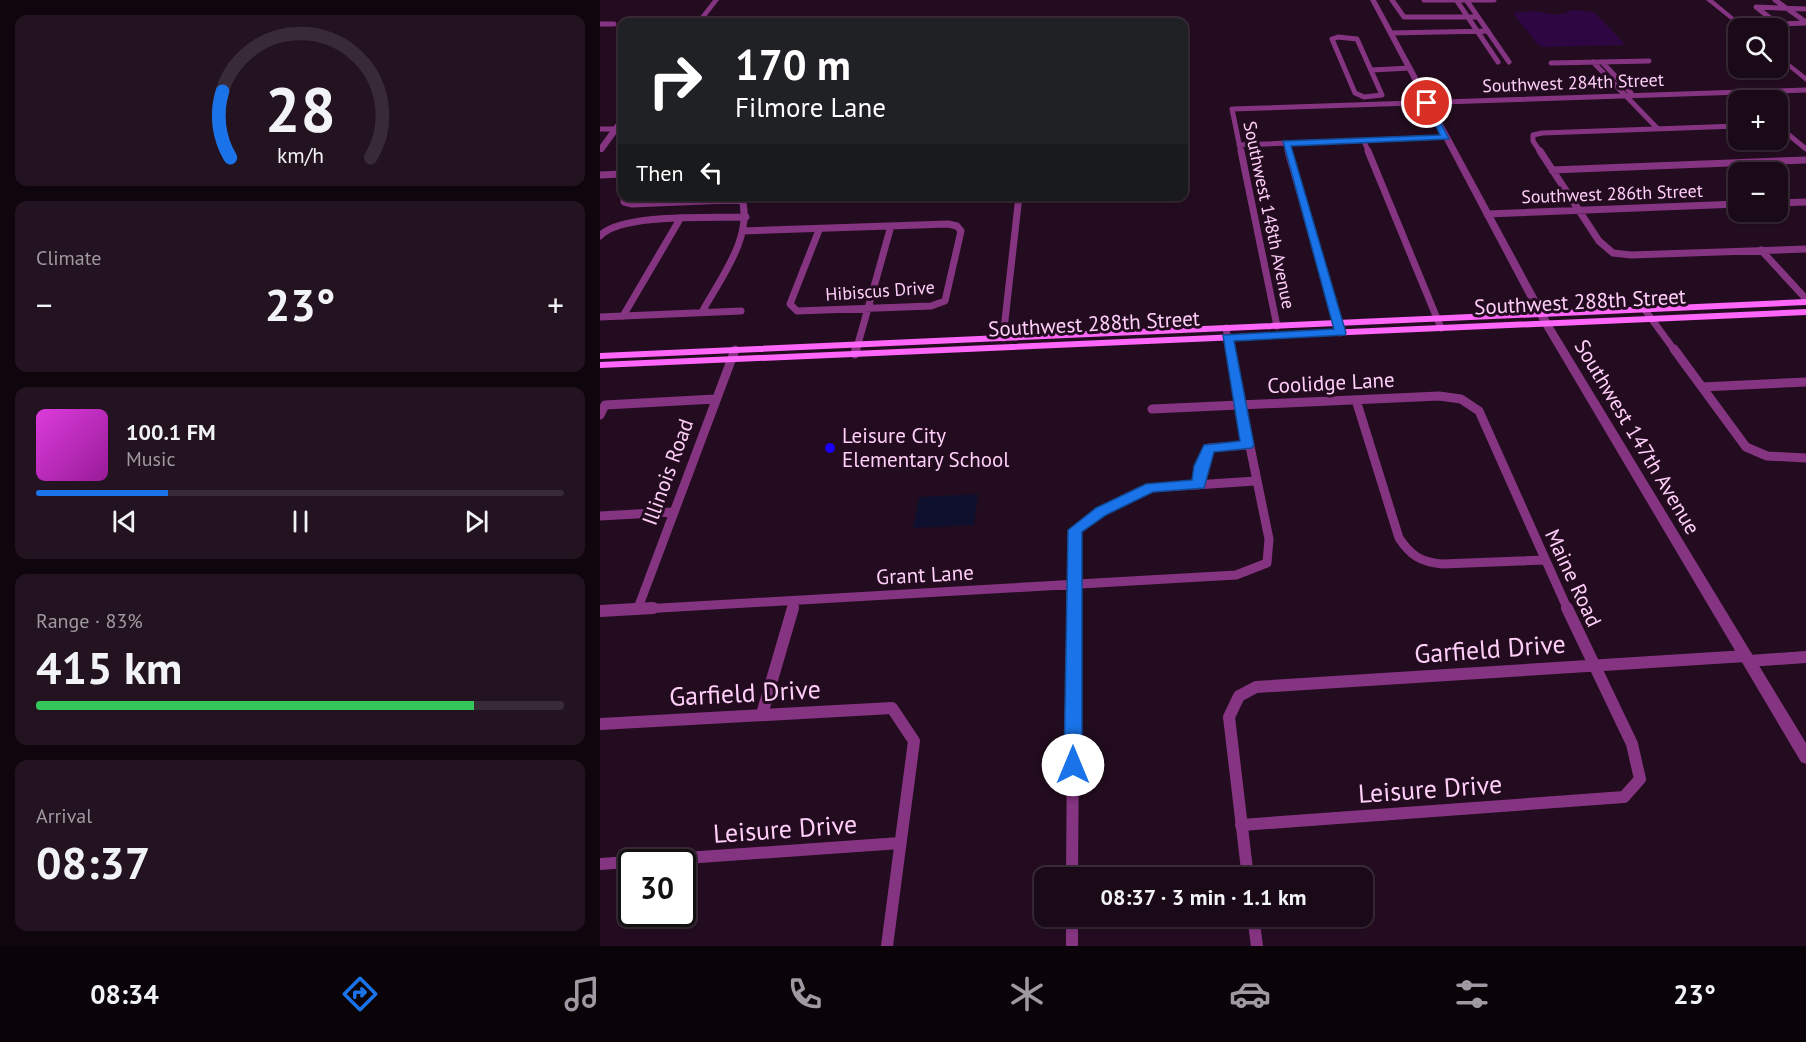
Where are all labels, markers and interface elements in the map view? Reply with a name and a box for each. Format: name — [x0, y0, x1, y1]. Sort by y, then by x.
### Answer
map controls — [1728, 18, 1788, 222]
button: search — [1728, 18, 1788, 78]
text: 170 m — [735, 37, 851, 92]
icon: right — [636, 42, 714, 120]
text: 28 — [265, 68, 335, 149]
street label: Southwest 284th Street — [1482, 68, 1664, 97]
pin — [1401, 77, 1452, 128]
icon: arrive — [1410, 86, 1443, 119]
text: Filmore Lane — [735, 90, 886, 124]
button: + — [1728, 90, 1788, 150]
street label: Southwest 148th Avenue — [1238, 119, 1301, 311]
text: km/h — [276, 141, 323, 169]
icon: left — [695, 156, 728, 189]
text: Then — [636, 159, 683, 187]
button: − — [1728, 162, 1788, 222]
street label: Southwest 286th Street — [1521, 179, 1703, 208]
text: Climate — [36, 245, 102, 271]
text: 23° — [265, 275, 335, 333]
street label: Hibiscus Drive — [824, 275, 935, 306]
street label: Southwest 288th Street — [1473, 282, 1687, 321]
text: − — [36, 283, 53, 326]
text: + — [547, 283, 564, 326]
street label: Southwest 288th Street — [987, 304, 1201, 343]
street label: Southwest 147th Avenue — [1568, 334, 1706, 539]
street label: Coolidge Lane — [1267, 366, 1395, 399]
street label: Illinois Road — [636, 415, 699, 529]
text: 100.1 FM — [126, 418, 216, 446]
place label: Leisure City Elementary School — [842, 422, 1009, 473]
marker: Leisure City Elementary School — [823, 441, 837, 455]
text: Music — [126, 446, 175, 472]
icon: previous — [108, 505, 141, 538]
icon: pause — [284, 505, 317, 538]
icon: next — [460, 505, 493, 538]
street label: Maine Road — [1539, 525, 1608, 631]
street label: Grant Lane — [876, 558, 974, 591]
text: Range · 83% — [36, 608, 143, 634]
street label: Garfield Drive — [1413, 627, 1567, 670]
text: 415 km — [36, 638, 182, 696]
street label: Garfield Drive — [668, 672, 822, 713]
position arrow — [1041, 733, 1105, 797]
street label: Leisure Drive — [1357, 767, 1503, 810]
text: Arrival — [36, 803, 92, 829]
street label: Leisure Drive — [712, 807, 858, 850]
text: 08:37 — [36, 833, 150, 891]
speed limit sign: 30 — [618, 849, 696, 927]
text: 08:37 · 3 min · 1.1 km — [1100, 883, 1307, 911]
icon: directions — [339, 973, 381, 1015]
icon: music — [561, 973, 603, 1015]
icon: phone — [784, 973, 826, 1015]
icon: climate — [1006, 973, 1048, 1015]
icon: car — [1229, 973, 1271, 1015]
icon: filters — [1451, 973, 1493, 1015]
text: 08:34 — [90, 977, 159, 1011]
text: 23° — [1673, 977, 1716, 1011]

